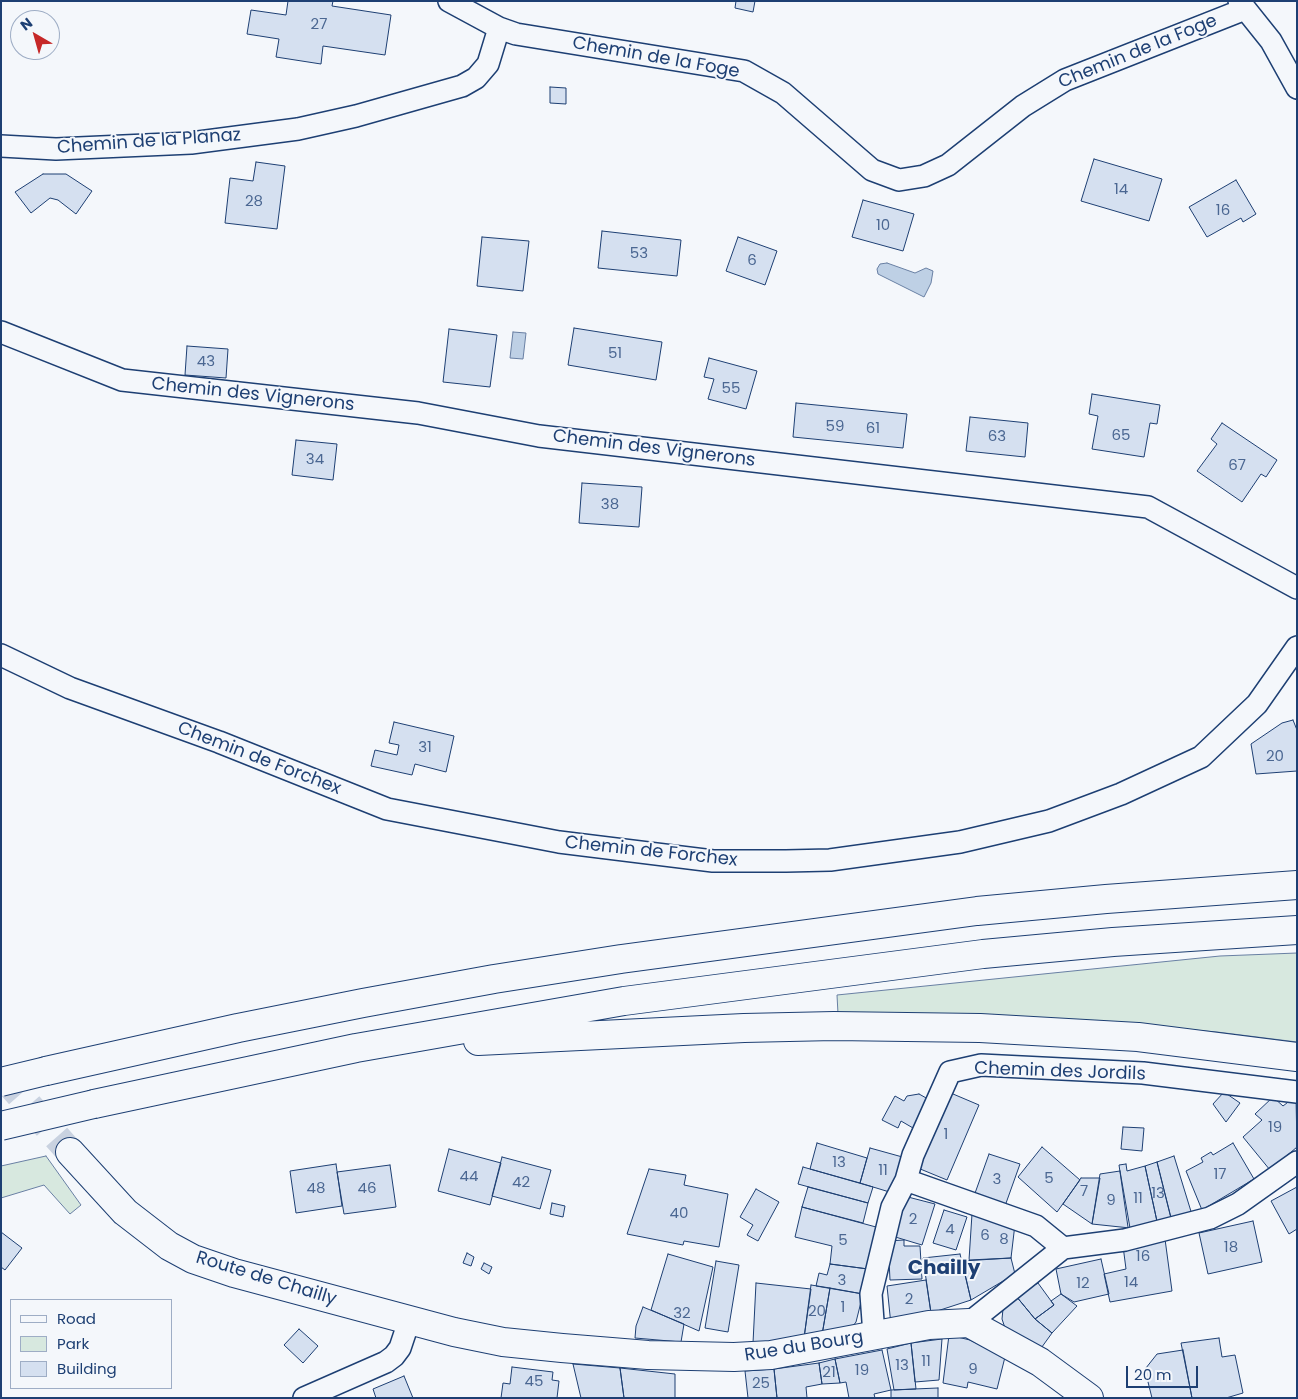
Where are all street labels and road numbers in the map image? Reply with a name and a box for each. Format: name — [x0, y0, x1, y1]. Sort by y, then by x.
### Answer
street label: Chemin de la Foge — [1055, 10, 1221, 94]
street label: Chemin de la Foge — [571, 33, 741, 83]
street label: Chemin de la Planaz — [56, 125, 242, 159]
street label: Chemin des Vignerons — [150, 374, 356, 416]
street label: Chemin des Vignerons — [551, 426, 757, 472]
street label: Chemin de Forchex — [174, 718, 344, 800]
street label: Chemin de Forchex — [564, 832, 738, 872]
street label: Chemin des Jordils — [974, 1058, 1146, 1086]
street label: Route de Chailly — [193, 1247, 339, 1311]
street label: Rue du Bourg — [743, 1327, 865, 1367]

